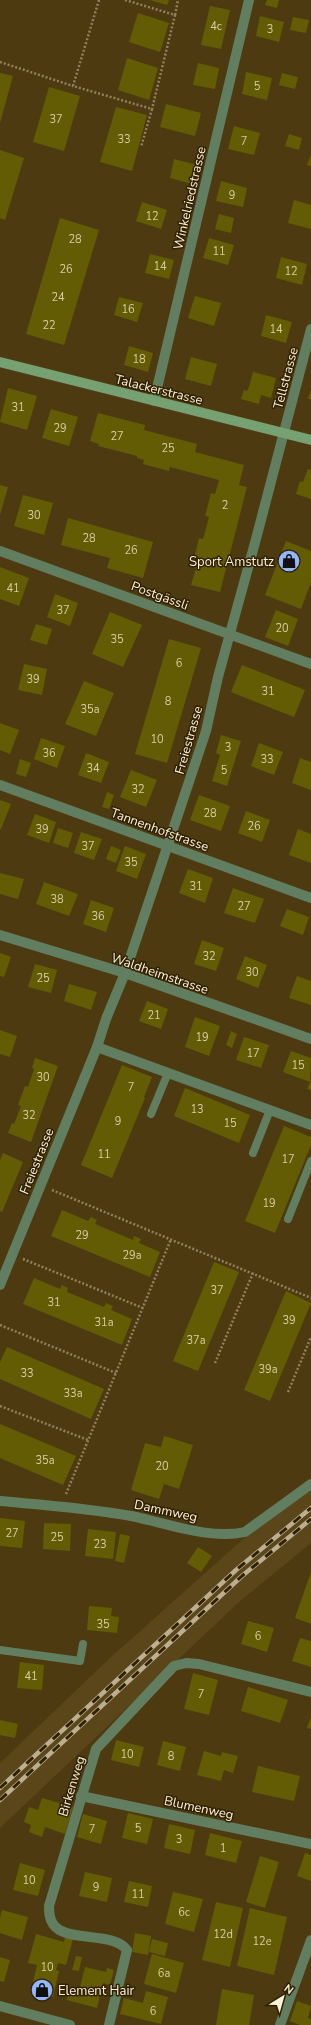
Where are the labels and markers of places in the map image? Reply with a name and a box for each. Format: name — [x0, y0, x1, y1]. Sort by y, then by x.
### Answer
shop icon: Sport Amstutz — [276, 548, 302, 574]
place label: Sport Amstutz — [189, 553, 274, 571]
shop icon: Element Hair — [29, 1977, 55, 2003]
place label: Element Hair — [58, 1982, 134, 2000]

